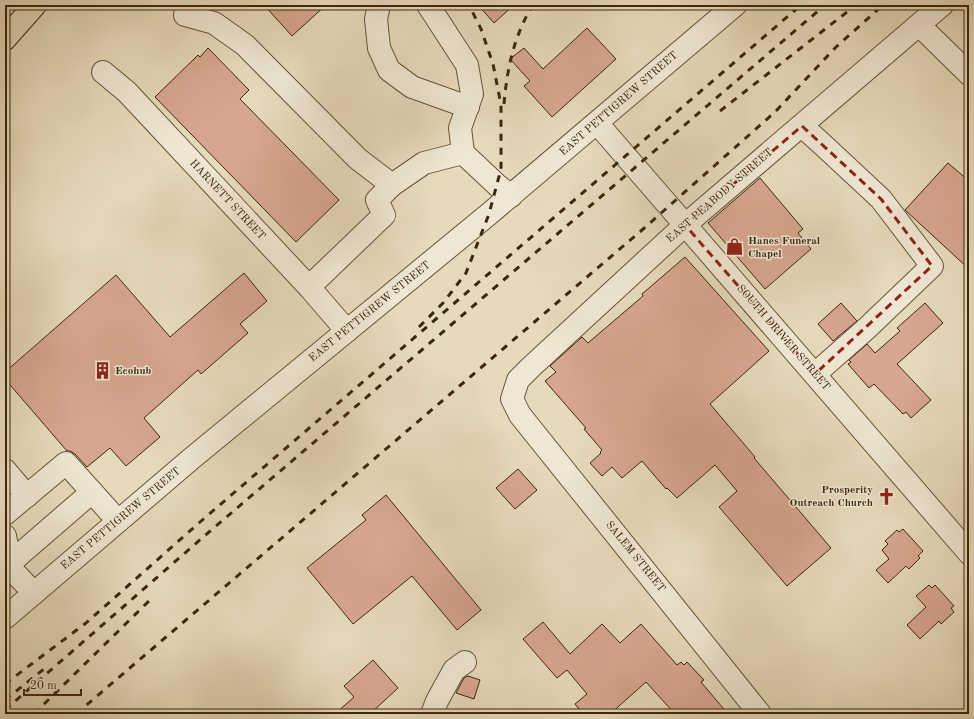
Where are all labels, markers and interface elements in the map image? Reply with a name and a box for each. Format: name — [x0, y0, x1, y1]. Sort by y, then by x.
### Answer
street label: EAST PETTIGREW STREET — [558, 50, 680, 158]
street label: EAST PEABODY STREET — [665, 147, 775, 245]
street label: HARNETT STREET — [187, 158, 267, 242]
place label: Hanes Funeral Chapel — [748, 236, 821, 260]
shop icon: Hanes Funeral Chapel — [725, 237, 745, 257]
street label: EAST PETTIGREW STREET — [307, 260, 433, 364]
street label: SOUTH DRIVER STREET — [734, 283, 832, 393]
building icon: Ecohub — [92, 361, 112, 381]
place label: Ecohub — [115, 366, 151, 377]
street label: EAST PETTIGREW STREET — [59, 466, 183, 572]
place label: Prosperity Outreach Church — [790, 485, 873, 509]
church icon: Prosperity Outreach Church — [876, 486, 896, 506]
street label: SALEM STREET — [603, 519, 667, 595]
scale bar — [24, 671, 81, 697]
text: 20 m — [30, 680, 57, 692]

